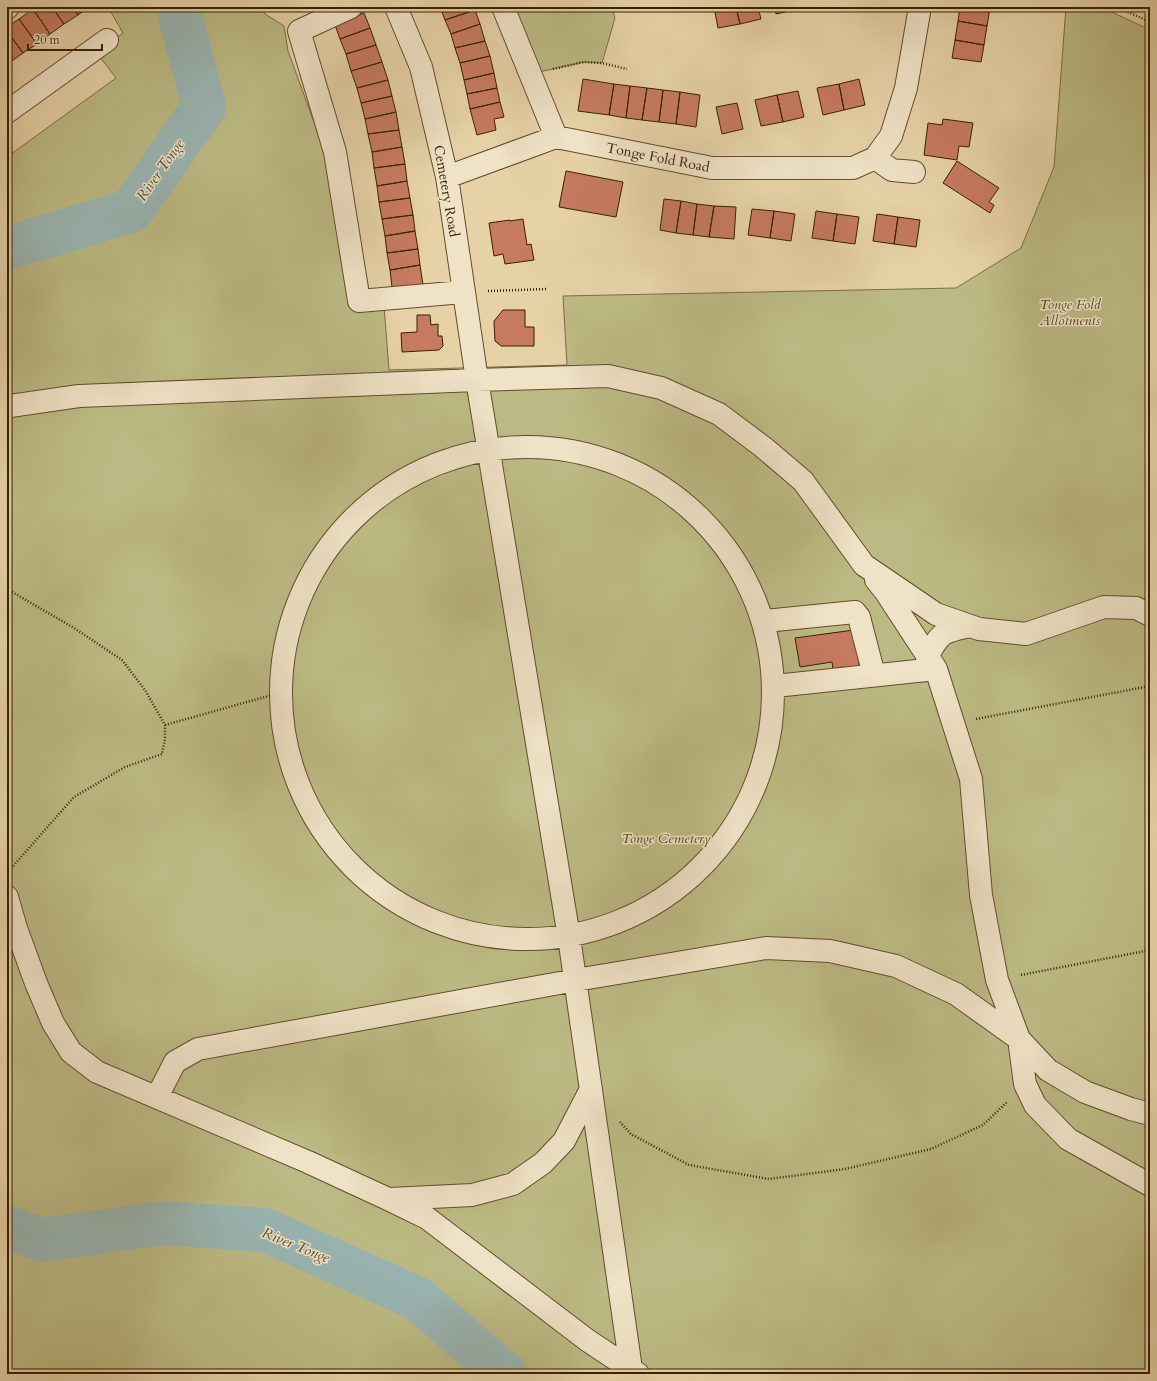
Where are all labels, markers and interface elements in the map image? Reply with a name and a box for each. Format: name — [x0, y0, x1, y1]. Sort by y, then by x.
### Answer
scale bar — [28, 26, 102, 52]
text: 20 m — [34, 32, 61, 48]
water label: River Tonge — [131, 135, 189, 205]
street label: Tonge Fold Road — [605, 138, 712, 177]
street label: Cemetery Road — [429, 144, 464, 239]
park label: Tonge Fold Allotments — [1039, 295, 1102, 330]
park label: Tonge Cemetery — [622, 829, 711, 848]
water label: River Tonge — [259, 1222, 333, 1268]

